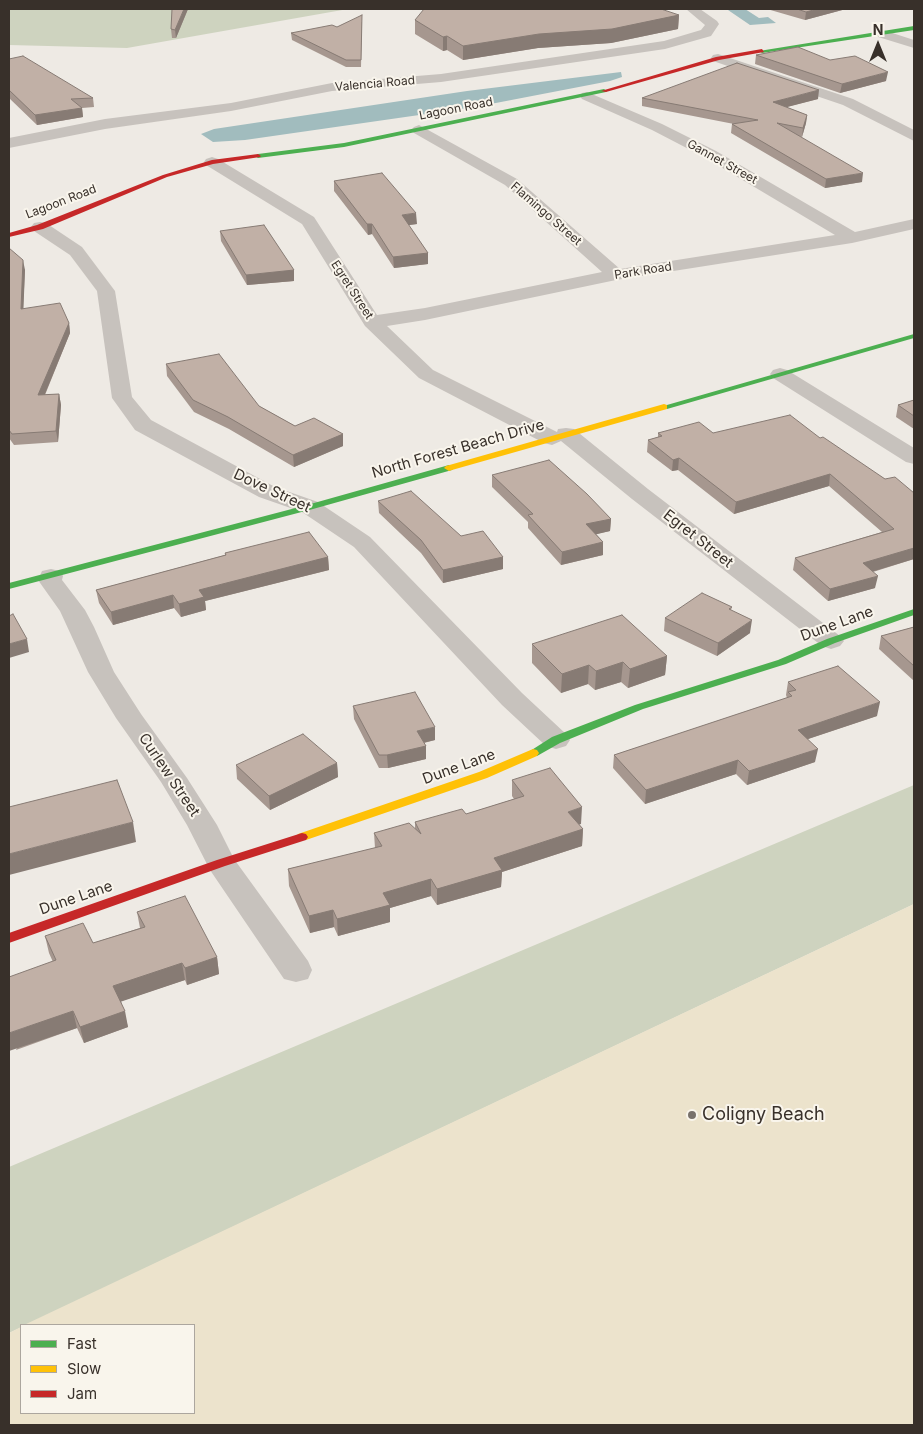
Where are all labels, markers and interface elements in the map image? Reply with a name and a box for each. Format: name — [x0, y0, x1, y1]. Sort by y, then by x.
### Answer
north arrow — [853, 20, 903, 70]
text: N — [873, 21, 883, 38]
street label: Valencia Road — [334, 73, 416, 95]
street label: Lagoon Road — [418, 95, 494, 123]
street label: Gannet Street — [684, 137, 760, 187]
street label: Flamingo Street — [508, 179, 584, 249]
street label: Lagoon Road — [24, 182, 98, 222]
street label: Egret Street — [328, 258, 376, 322]
street label: Park Road — [613, 259, 673, 283]
street label: North Forest Beach Drive — [370, 416, 546, 482]
street label: Dove Street — [231, 465, 313, 517]
street label: Egret Street — [659, 506, 737, 572]
street label: Dune Lane — [798, 603, 876, 645]
street label: Curlew Street — [135, 730, 203, 820]
street label: Dune Lane — [420, 746, 498, 788]
street label: Dune Lane — [37, 877, 115, 919]
place label: Coligny Beach — [702, 1104, 825, 1126]
marker: Coligny Beach — [686, 1109, 698, 1121]
legend — [20, 1324, 195, 1414]
text: Fast — [67, 1334, 97, 1353]
text: Slow — [67, 1359, 101, 1378]
text: Jam — [67, 1384, 97, 1403]

